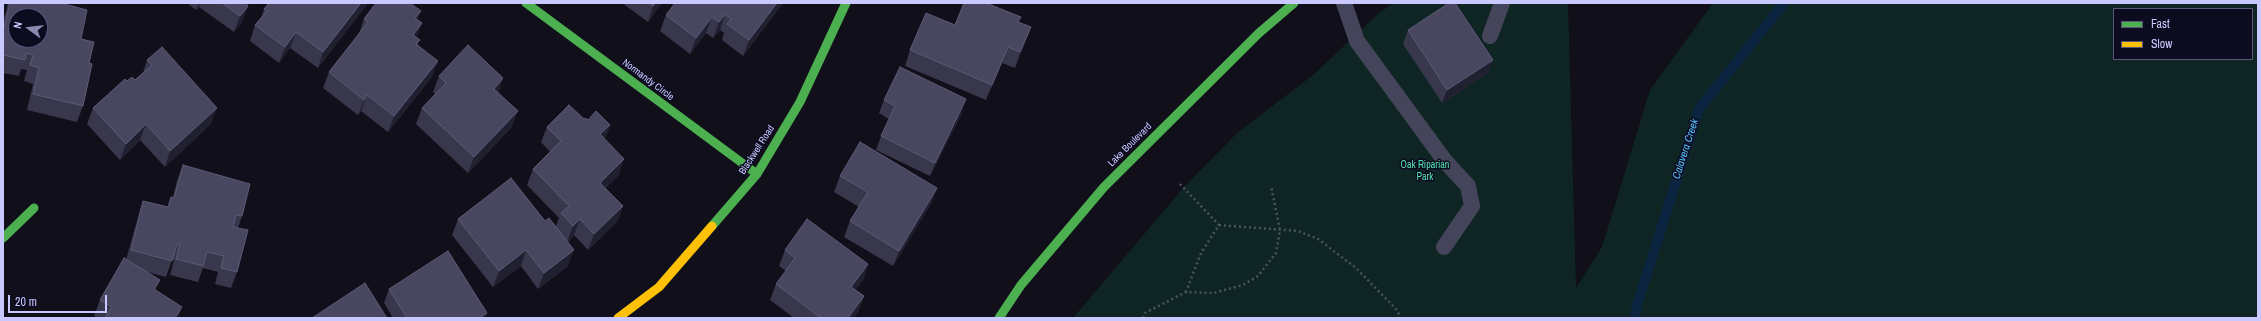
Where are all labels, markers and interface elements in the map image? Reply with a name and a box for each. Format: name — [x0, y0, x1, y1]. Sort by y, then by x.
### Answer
north arrow — [8, 8, 48, 48]
legend — [2113, 8, 2253, 60]
text: Fast — [2151, 16, 2170, 32]
text: N — [10, 20, 25, 30]
text: Slow — [2151, 36, 2172, 52]
street label: Normandy Circle — [620, 57, 676, 103]
water label: Calavera Creek — [1670, 117, 1702, 181]
street label: Lake Boulevard — [1106, 121, 1154, 169]
street label: Blackwell Road — [737, 123, 777, 177]
park label: Oak Riparian Park — [1401, 159, 1449, 182]
scale bar — [10, 287, 109, 313]
text: 20 m — [15, 294, 37, 310]

